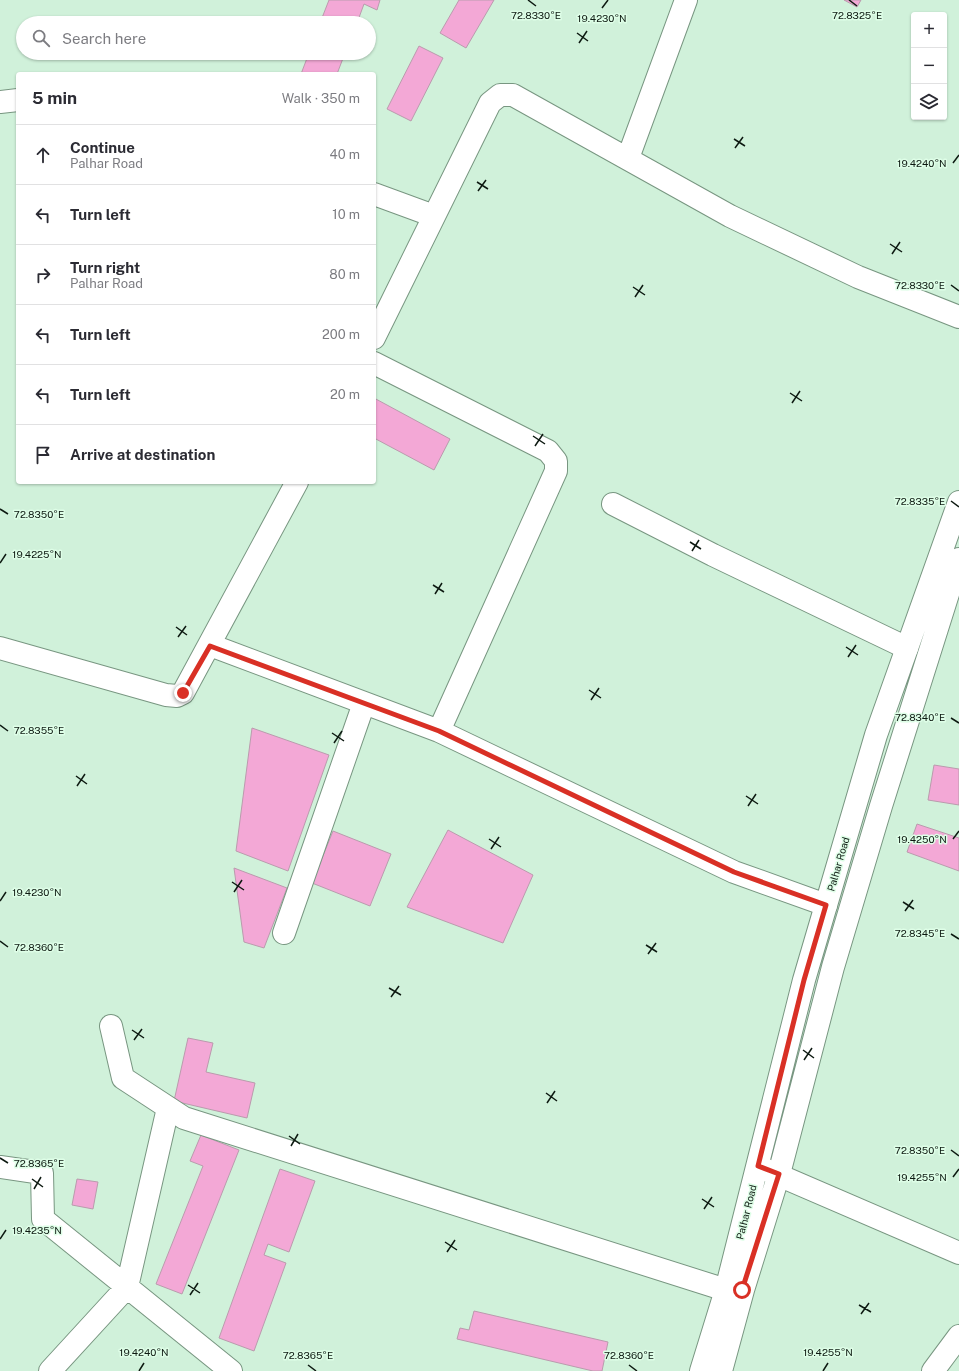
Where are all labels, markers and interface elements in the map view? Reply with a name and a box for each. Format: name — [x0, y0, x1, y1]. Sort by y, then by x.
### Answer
text: 72.8330°E — [511, 9, 561, 21]
text: 72.8325°E — [832, 9, 882, 21]
text: 19.4230°N — [577, 12, 627, 24]
map controls — [911, 12, 947, 120]
button: + — [911, 12, 947, 48]
search box — [16, 16, 376, 60]
icon: search — [30, 27, 52, 49]
text: Search here — [62, 30, 146, 47]
button: − — [911, 48, 947, 84]
button: layers — [911, 84, 947, 120]
text: 5 min — [32, 88, 77, 108]
text: Walk · 350 m — [282, 91, 360, 106]
text: Continue — [70, 139, 135, 156]
icon: ahead — [32, 144, 54, 166]
text: 40 m — [329, 147, 360, 162]
text: Palhar Road — [70, 156, 143, 171]
text: 19.4240°N — [897, 157, 947, 169]
icon: left — [32, 204, 54, 226]
text: Turn left — [70, 206, 131, 223]
text: 10 m — [332, 207, 360, 222]
text: Turn right — [70, 259, 140, 276]
icon: right — [32, 264, 54, 286]
text: 80 m — [329, 267, 360, 282]
text: Palhar Road — [70, 276, 143, 291]
text: 72.8330°E — [895, 279, 945, 291]
icon: left — [32, 324, 54, 346]
text: Turn left — [70, 326, 131, 343]
text: 200 m — [322, 327, 360, 342]
icon: left — [32, 384, 54, 406]
text: Turn left — [70, 386, 131, 403]
text: 20 m — [330, 387, 360, 402]
icon: arrive — [32, 444, 54, 466]
text: Arrive at destination — [70, 446, 215, 463]
text: 72.8335°E — [895, 495, 945, 507]
text: 72.8350°E — [14, 508, 64, 520]
text: 19.4225°N — [12, 548, 62, 560]
route end — [174, 684, 192, 702]
text: 72.8340°E — [895, 711, 945, 723]
text: 72.8355°E — [14, 724, 64, 736]
text: 19.4250°N — [897, 833, 947, 845]
street label: Palhar Road — [825, 835, 852, 893]
text: 19.4230°N — [12, 886, 62, 898]
text: 72.8345°E — [895, 927, 945, 939]
text: 72.8360°E — [14, 941, 64, 953]
text: 72.8350°E — [895, 1144, 945, 1156]
text: 72.8365°E — [14, 1157, 64, 1169]
text: 19.4255°N — [897, 1171, 947, 1183]
street label: Palhar Road — [733, 1183, 759, 1241]
text: 19.4235°N — [12, 1224, 62, 1236]
route start — [733, 1281, 751, 1299]
text: 19.4240°N — [119, 1346, 169, 1358]
text: 19.4255°N — [803, 1346, 853, 1358]
text: 72.8365°E — [283, 1349, 333, 1361]
text: 72.8360°E — [604, 1349, 654, 1361]

